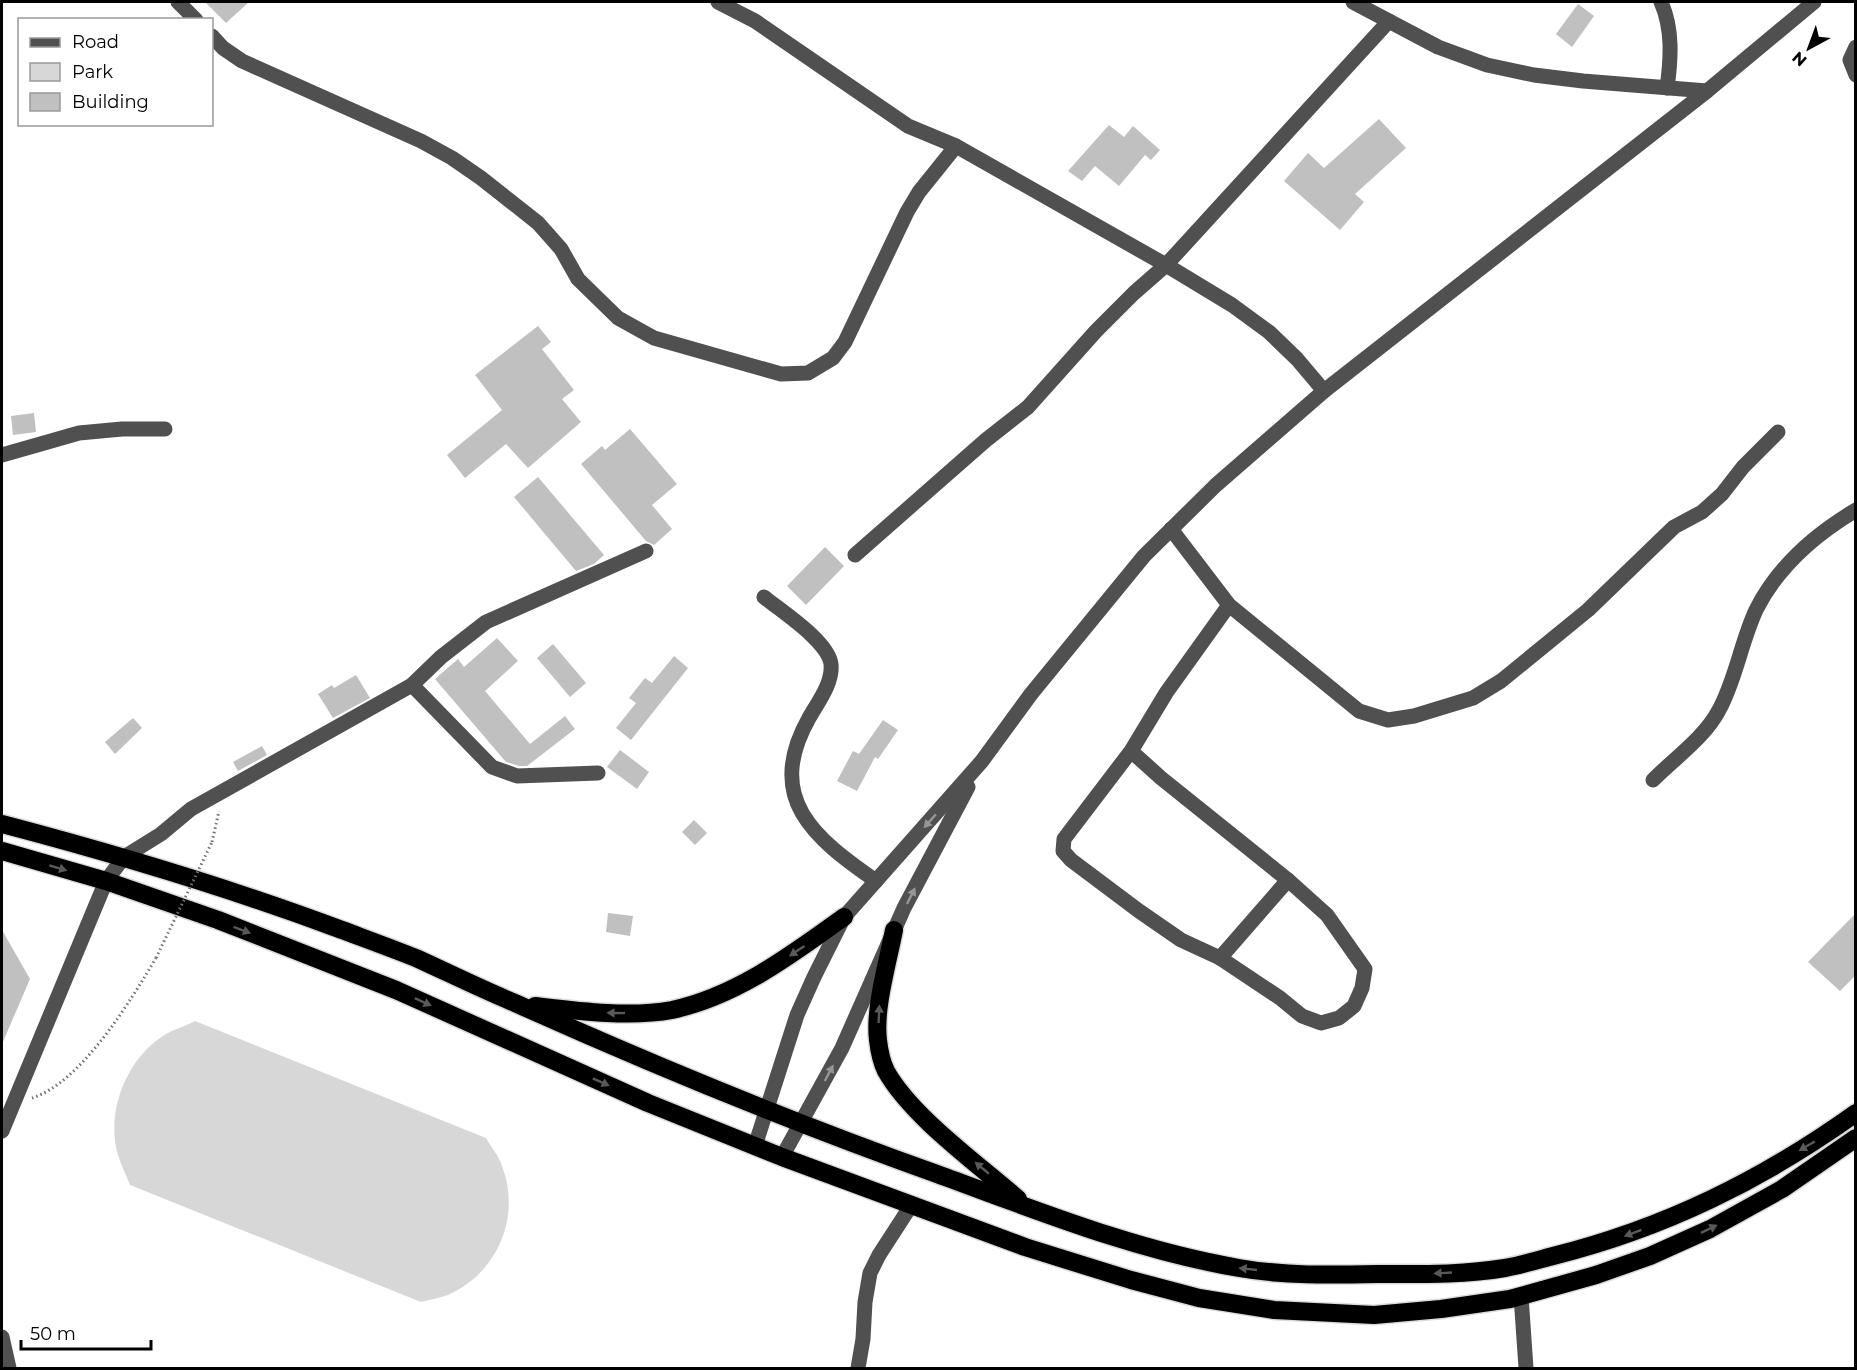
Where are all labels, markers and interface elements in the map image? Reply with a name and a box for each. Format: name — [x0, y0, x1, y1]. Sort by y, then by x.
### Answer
legend — [18, 18, 213, 126]
north arrow — [1779, 18, 1839, 78]
text: Road — [72, 31, 119, 53]
text: N — [1788, 48, 1811, 70]
text: Park — [72, 61, 113, 83]
text: Building — [72, 91, 149, 113]
one-way arrow — [924, 813, 937, 828]
one-way arrow — [49, 863, 67, 873]
one-way arrow — [906, 887, 915, 904]
one-way arrow — [234, 925, 252, 935]
one-way arrow — [789, 945, 805, 957]
one-way arrow — [415, 998, 432, 1007]
one-way arrow — [875, 1004, 884, 1023]
one-way arrow — [606, 1008, 625, 1017]
one-way arrow — [824, 1064, 834, 1081]
one-way arrow — [593, 1077, 611, 1087]
one-way arrow — [1798, 1141, 1815, 1151]
one-way arrow — [975, 1162, 990, 1175]
one-way arrow — [1700, 1225, 1717, 1234]
one-way arrow — [1624, 1228, 1642, 1238]
one-way arrow — [1239, 1265, 1258, 1274]
one-way arrow — [1434, 1269, 1453, 1278]
scale bar — [21, 1313, 152, 1351]
text: 50 m — [30, 1323, 76, 1345]

